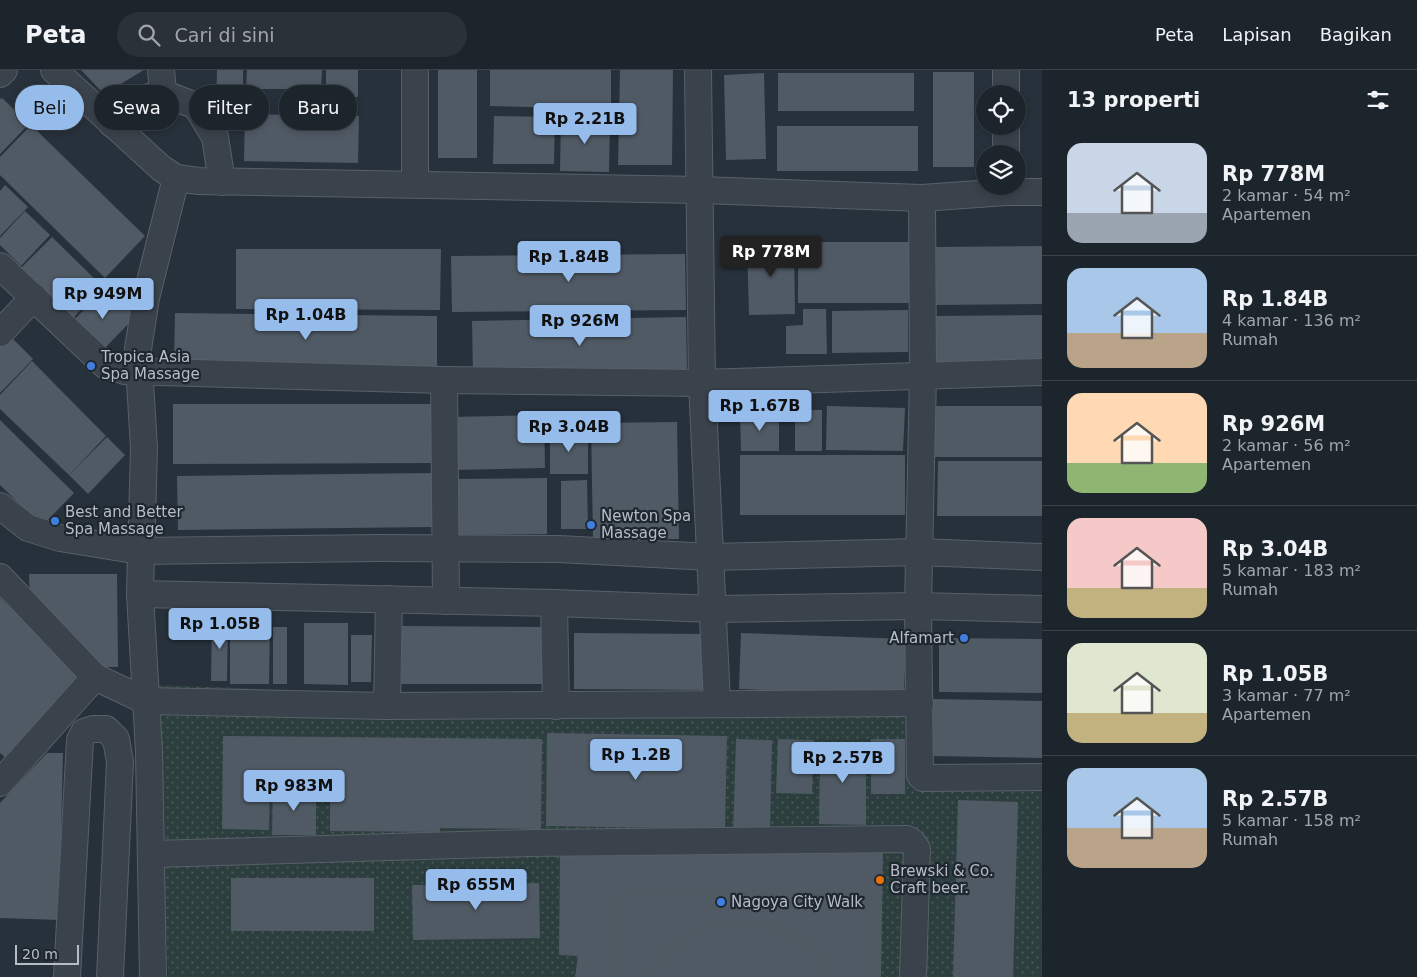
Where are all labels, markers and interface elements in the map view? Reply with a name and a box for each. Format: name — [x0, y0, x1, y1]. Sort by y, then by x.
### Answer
search box — [117, 12, 467, 57]
text: Peta — [25, 21, 87, 49]
icon: search — [135, 21, 163, 49]
text: Cari di sini — [175, 24, 274, 46]
text: Peta — [1155, 24, 1194, 45]
text: Lapisan — [1222, 24, 1292, 45]
text: Bagikan — [1320, 24, 1392, 45]
chip: Beli — [15, 85, 84, 130]
chip: Sewa — [94, 85, 179, 130]
chip: Filter — [189, 85, 269, 130]
chip: Baru — [279, 85, 357, 130]
map controls — [976, 85, 1026, 195]
button: locate — [976, 85, 1026, 135]
icon: filters — [1364, 86, 1392, 114]
text: 13 properti — [1067, 88, 1200, 112]
pin: Rp 2.21B — [533, 102, 637, 145]
text: Rp 2.21B — [544, 109, 626, 128]
button: layers — [976, 145, 1026, 195]
text: Rp 778M — [1222, 162, 1325, 186]
icon: home — [1107, 163, 1167, 223]
text: 2 kamar · 54 m² — [1222, 186, 1351, 205]
text: Apartemen — [1222, 205, 1311, 224]
pin: Rp 778M — [725, 236, 817, 278]
pin: Rp 1.84B — [517, 240, 621, 283]
text: Rp 778M — [732, 242, 810, 261]
text: Rp 1.84B — [528, 247, 610, 266]
pin: Rp 949M — [57, 278, 149, 320]
text: Rp 949M — [64, 284, 142, 303]
text: Rp 1.84B — [1222, 287, 1328, 311]
icon: home — [1107, 288, 1167, 348]
pin: Rp 1.04B — [254, 298, 358, 341]
pin: Rp 926M — [534, 304, 626, 347]
text: Rp 1.04B — [265, 305, 347, 324]
text: Rp 926M — [541, 311, 619, 330]
text: 4 kamar · 136 m² — [1222, 311, 1361, 330]
text: Rumah — [1222, 330, 1278, 349]
place label: Tropica Asia Spa Massage — [100, 348, 200, 383]
marker: Tropica Asia Spa Massage — [85, 360, 97, 372]
pin: Rp 1.67B — [708, 390, 812, 432]
text: Rp 1.67B — [719, 396, 801, 415]
pin: Rp 3.04B — [517, 410, 621, 453]
text: Rp 926M — [1222, 412, 1325, 436]
icon: home — [1107, 413, 1167, 473]
text: Rp 3.04B — [528, 417, 610, 436]
text: 2 kamar · 56 m² — [1222, 436, 1351, 455]
text: Apartemen — [1222, 455, 1311, 474]
place label: Best and Better Spa Massage — [65, 503, 183, 538]
place label: Newton Spa Massage — [601, 507, 691, 542]
marker: Best and Better Spa Massage — [49, 515, 61, 527]
marker: Newton Spa Massage — [585, 519, 597, 531]
text: Rp 3.04B — [1222, 537, 1328, 561]
icon: home — [1107, 538, 1167, 598]
text: 5 kamar · 183 m² — [1222, 561, 1361, 580]
text: Rumah — [1222, 580, 1278, 599]
pin: Rp 1.05B — [168, 608, 272, 650]
text: Rp 1.05B — [179, 614, 261, 633]
place label: Alfamart — [889, 629, 954, 647]
marker: Alfamart — [958, 632, 970, 644]
text: Rp 1.05B — [1222, 662, 1328, 686]
icon: home — [1107, 663, 1167, 723]
text: 3 kamar · 77 m² — [1222, 686, 1351, 705]
text: Apartemen — [1222, 705, 1311, 724]
pin: Rp 1.2B — [590, 738, 682, 781]
pin: Rp 2.57B — [791, 742, 895, 784]
text: Rp 1.2B — [601, 745, 671, 764]
text: Rp 2.57B — [802, 748, 884, 767]
pin: Rp 983M — [248, 770, 340, 812]
text: Rp 983M — [255, 776, 333, 795]
text: Rp 2.57B — [1222, 787, 1328, 811]
icon: home — [1107, 788, 1167, 848]
text: 5 kamar · 158 m² — [1222, 811, 1361, 830]
text: Rumah — [1222, 830, 1278, 849]
place label: Brewski & Co. Craft beer. — [890, 862, 994, 897]
pin: Rp 655M — [430, 868, 522, 911]
marker: Brewski & Co. Craft beer. — [874, 874, 886, 886]
text: Rp 655M — [437, 875, 515, 894]
place label: Nagoya City Walk — [731, 893, 863, 911]
marker: Nagoya City Walk — [715, 896, 727, 908]
scale bar — [15, 942, 79, 965]
text: 20 m — [22, 946, 58, 962]

